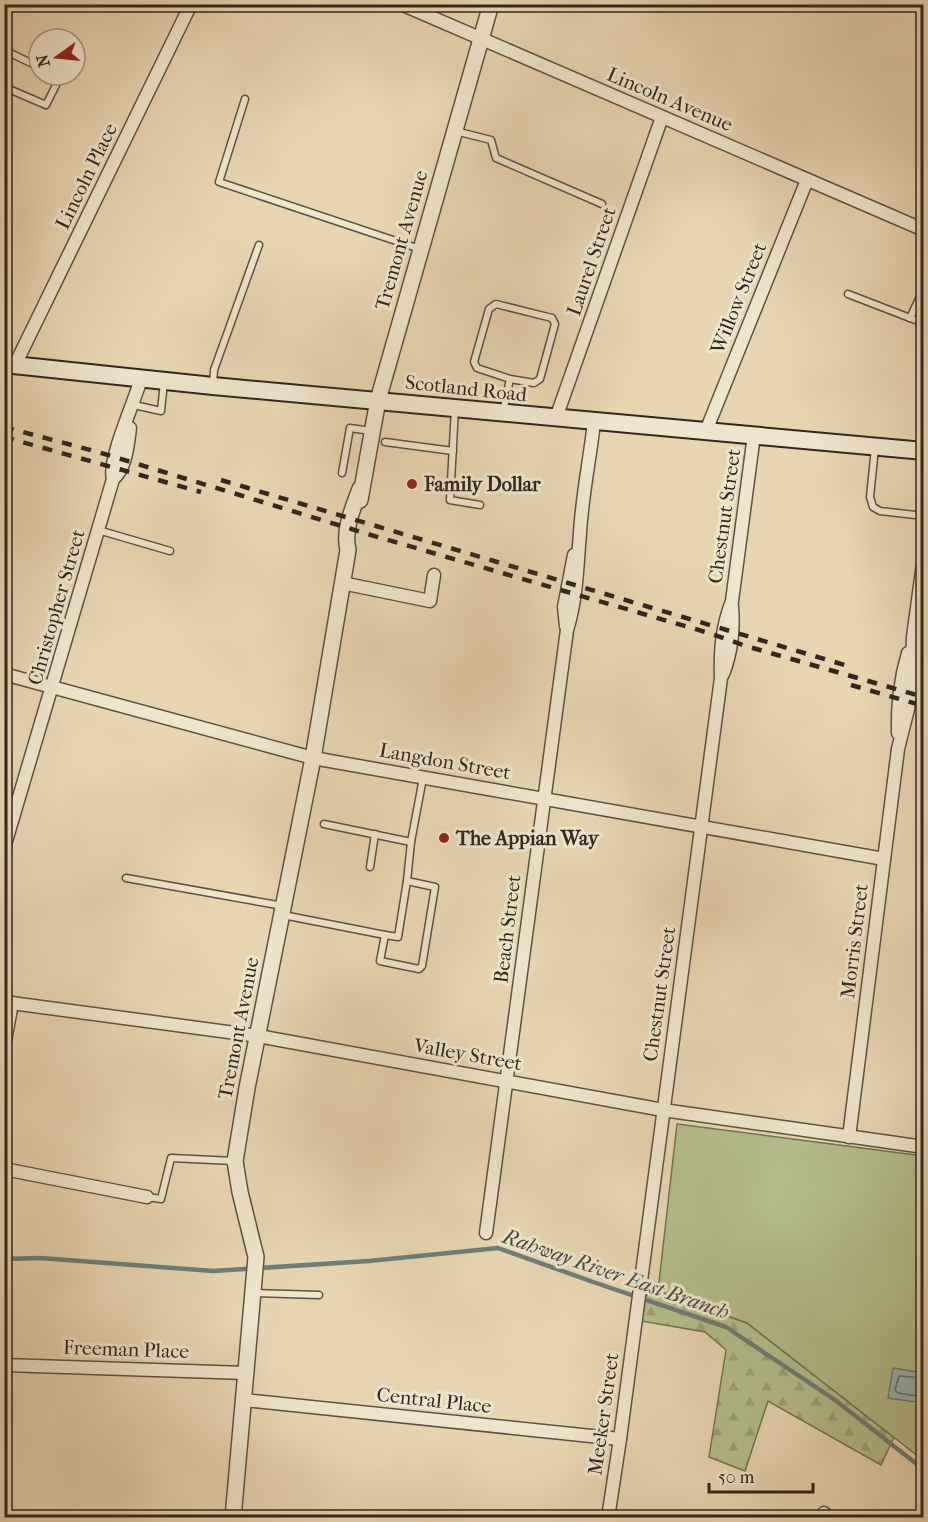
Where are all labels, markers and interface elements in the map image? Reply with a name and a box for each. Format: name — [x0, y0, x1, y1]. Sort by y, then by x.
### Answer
north arrow — [27, 27, 87, 87]
text: N — [32, 52, 54, 69]
street label: Lincoln Avenue — [604, 63, 736, 136]
street label: Lincoln Place — [51, 119, 122, 233]
street label: Tremont Avenue — [371, 167, 432, 313]
street label: Laurel Street — [562, 204, 621, 319]
street label: Willow Street — [705, 239, 771, 358]
street label: Scotland Road — [404, 371, 529, 406]
street label: Chestnut Street — [704, 447, 745, 585]
place label: Family Dollar — [423, 473, 541, 496]
marker: Family Dollar — [405, 477, 419, 491]
street label: Christopher Street — [23, 527, 90, 688]
street label: Langdon Street — [377, 739, 512, 784]
place label: The Appian Way — [455, 827, 600, 850]
marker: The Appian Way — [437, 831, 451, 845]
street label: Beach Street — [489, 873, 526, 985]
street label: Morris Street — [836, 882, 873, 1000]
street label: Chestnut Street — [639, 925, 680, 1063]
street label: Tremont Avenue — [213, 955, 264, 1101]
street label: Valley Street — [411, 1034, 524, 1075]
water label: Rahway River East Branch — [498, 1223, 733, 1324]
street label: Freeman Place — [63, 1336, 190, 1363]
street label: Meeker Street — [584, 1351, 623, 1477]
street label: Central Place — [376, 1383, 492, 1418]
scale bar — [709, 1456, 812, 1494]
text: 50 m — [718, 1467, 755, 1488]

